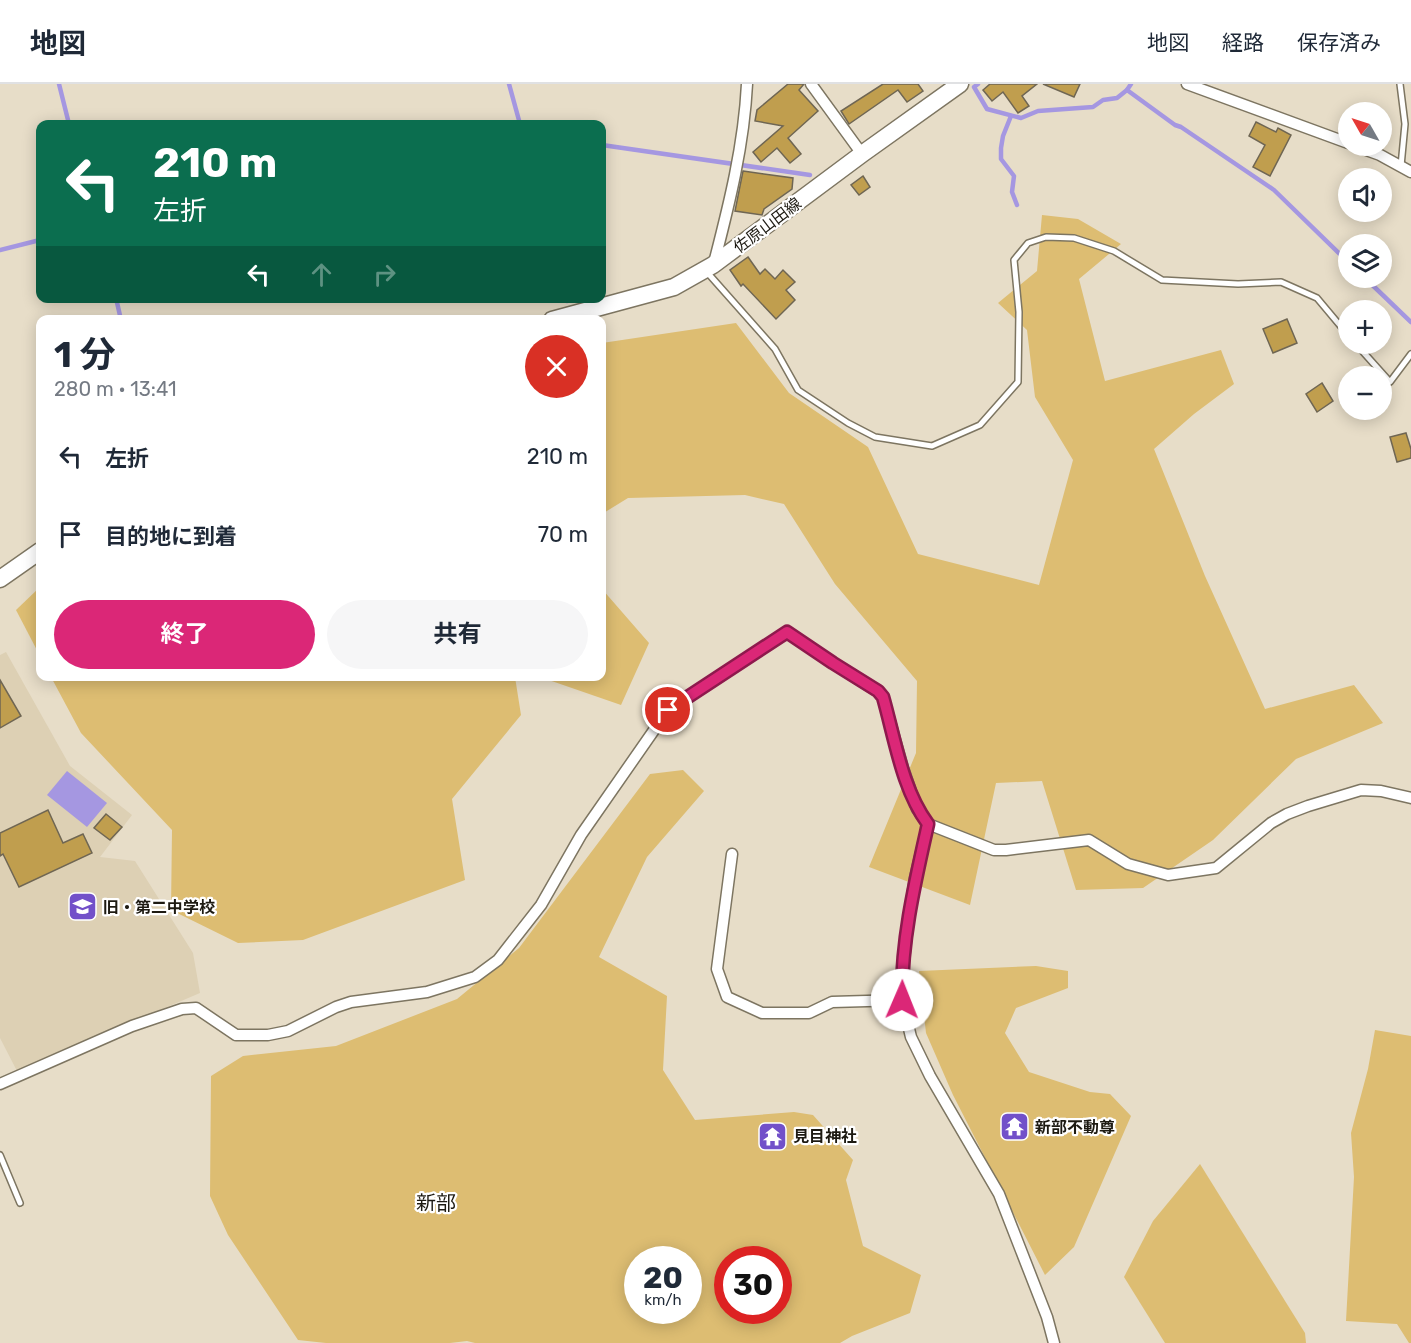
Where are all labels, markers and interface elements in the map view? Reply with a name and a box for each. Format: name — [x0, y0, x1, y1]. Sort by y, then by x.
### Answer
text: 地図 — [30, 27, 86, 60]
text: 地図 — [1147, 30, 1189, 55]
text: 経路 — [1222, 30, 1264, 55]
text: 保存済み — [1297, 30, 1381, 55]
north arrow — [1338, 102, 1392, 156]
map controls — [1338, 102, 1392, 420]
text: 210 m — [153, 138, 277, 188]
icon: left — [54, 144, 132, 222]
button: sound — [1338, 168, 1392, 222]
street label: 佐原山田線 — [730, 194, 805, 257]
text: 左折 — [153, 195, 207, 227]
button: layers — [1338, 234, 1392, 288]
icon: left — [242, 258, 275, 291]
icon: ahead — [305, 258, 338, 291]
icon: right — [368, 258, 401, 291]
button: + — [1338, 300, 1392, 354]
text: 1 分 — [54, 333, 116, 376]
button: close — [525, 335, 588, 398]
button: − — [1338, 366, 1392, 420]
text: 280 m · 13:41 — [54, 377, 177, 401]
icon: left — [54, 440, 87, 473]
text: 210 m — [527, 443, 588, 470]
text: 左折 — [105, 445, 149, 472]
icon: arrive — [54, 518, 87, 551]
text: 70 m — [538, 521, 588, 548]
text: 目的地に到着 — [105, 523, 237, 550]
button: 終了 — [54, 600, 315, 669]
button: 共有 — [327, 600, 588, 669]
pin — [642, 684, 693, 735]
icon: arrive — [651, 693, 684, 726]
school or university icon: 旧・第二中学校 — [66, 891, 98, 923]
place label: 旧・第二中学校 — [103, 898, 215, 917]
position arrow — [870, 968, 934, 1032]
temple icon: 新部不動尊 — [998, 1111, 1030, 1143]
place label: 新部不動尊 — [1035, 1118, 1115, 1137]
temple icon: 見目神社 — [756, 1120, 788, 1152]
place label: 見目神社 — [793, 1127, 857, 1146]
district label: 新部 — [416, 1191, 456, 1215]
speed limit sign: 30 — [714, 1246, 792, 1324]
text: 20 — [643, 1260, 683, 1296]
text: km/h — [644, 1291, 682, 1309]

